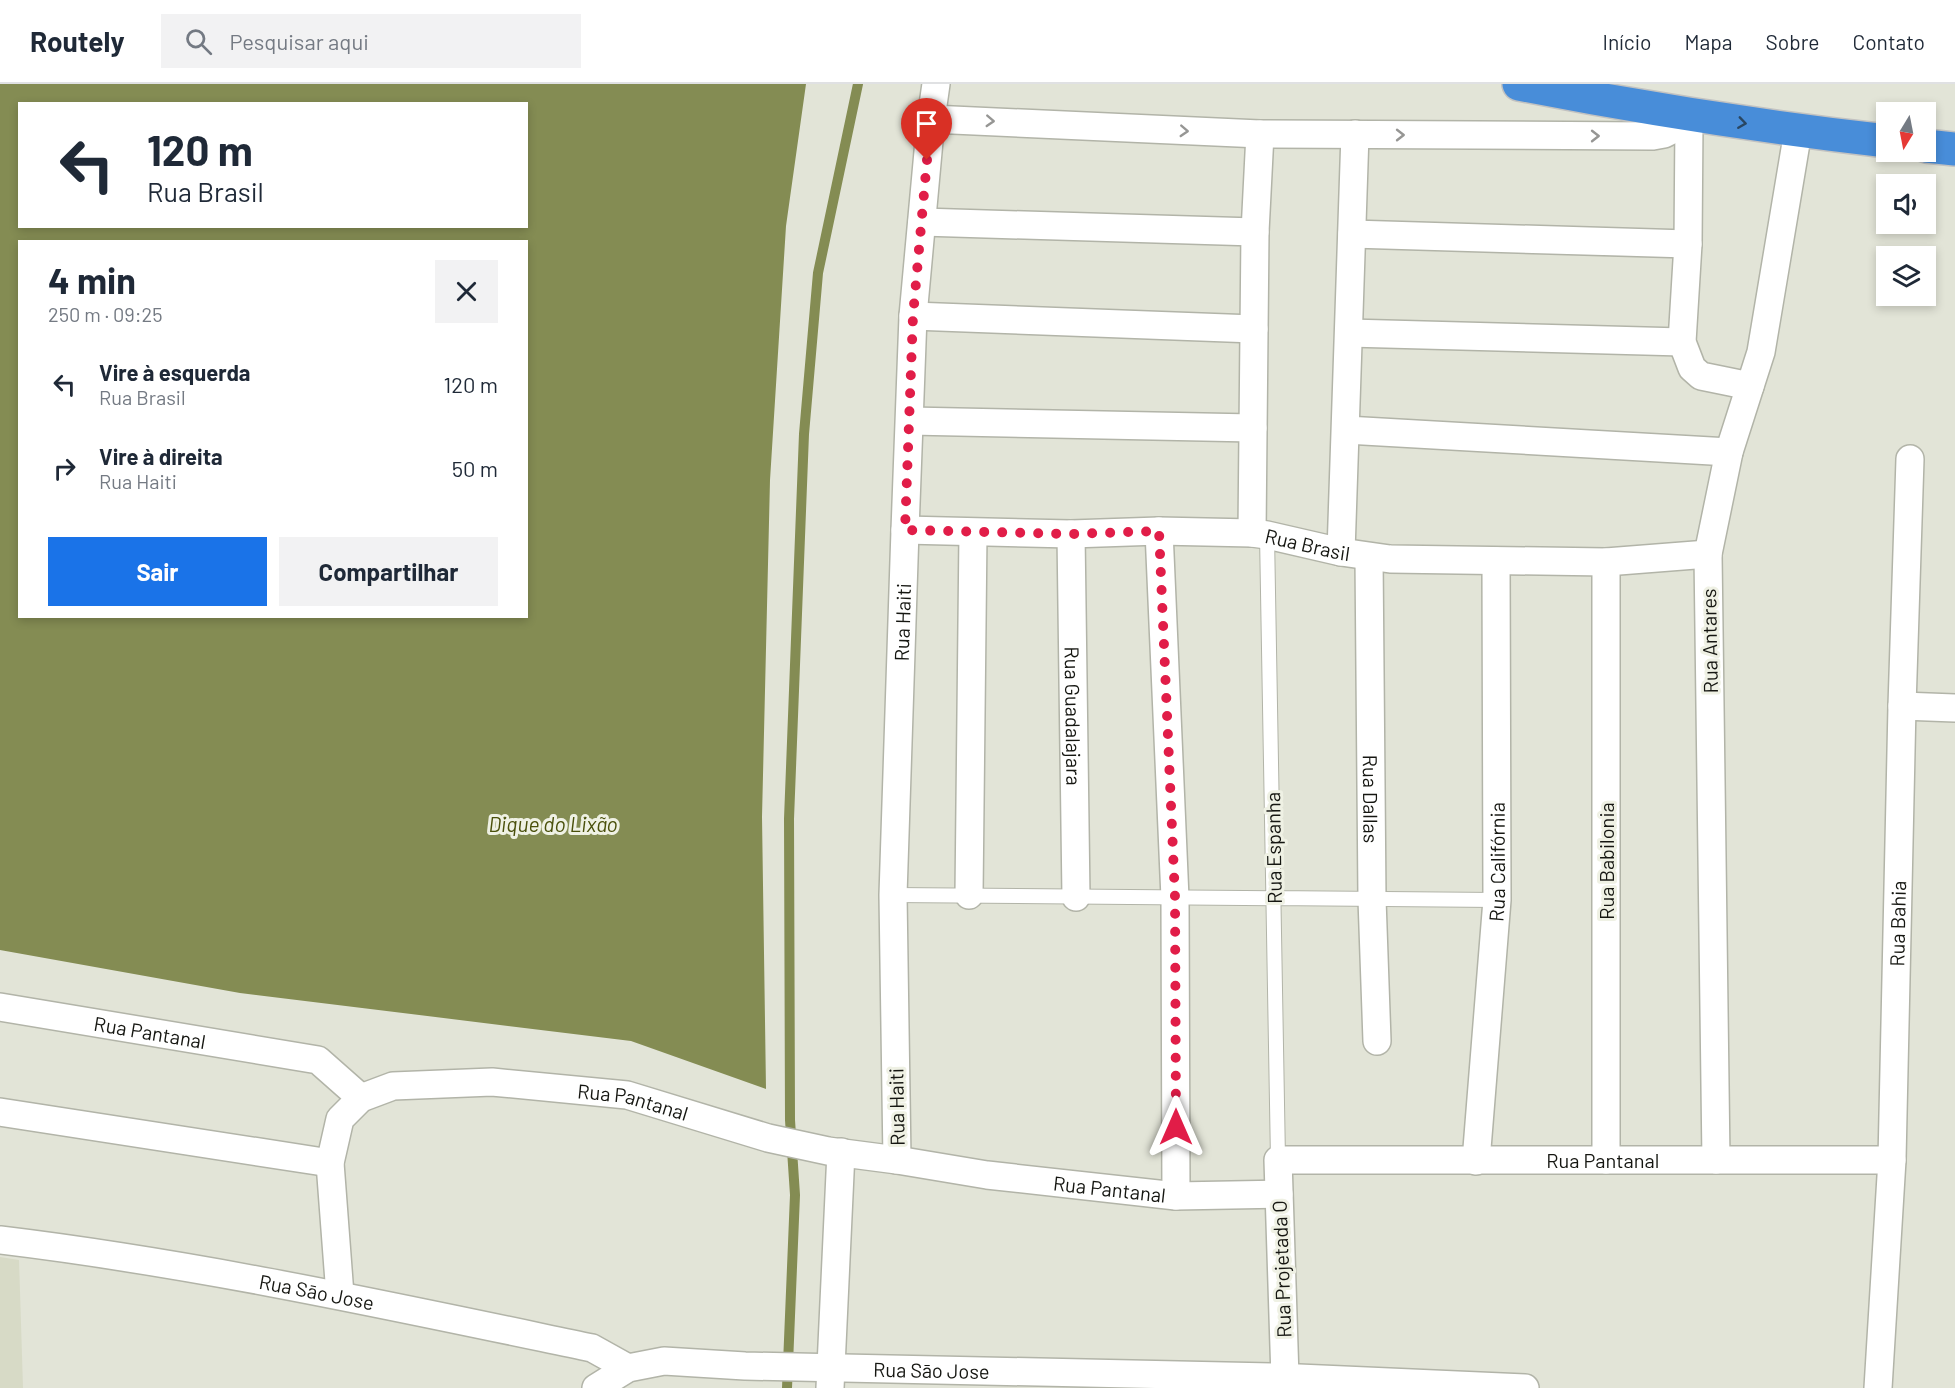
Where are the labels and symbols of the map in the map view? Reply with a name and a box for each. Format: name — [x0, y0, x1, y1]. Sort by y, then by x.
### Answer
pin — [901, 98, 952, 160]
north arrow — [1876, 102, 1936, 162]
one-way arrow — [985, 115, 994, 128]
one-way arrow — [1737, 116, 1747, 128]
one-way arrow — [1180, 124, 1189, 137]
one-way arrow — [1396, 129, 1405, 141]
one-way arrow — [1591, 130, 1600, 142]
street label: Rua Brasil — [1263, 523, 1352, 565]
street label: Rua Haiti — [889, 583, 915, 662]
street label: Rua Antares — [1696, 588, 1722, 694]
street label: Rua Guadalajara — [1061, 646, 1086, 786]
street label: Rua Dallas — [1359, 754, 1384, 843]
street label: Rua Espanha — [1260, 792, 1286, 904]
street label: Rua Califórnia — [1483, 802, 1509, 922]
street label: Rua Babilonia — [1594, 802, 1618, 920]
water label: Dique do Lixão — [488, 811, 618, 836]
street label: Rua Bahia — [1884, 880, 1910, 967]
street label: Rua Pantanal — [92, 1011, 208, 1053]
street label: Rua Haiti — [883, 1068, 909, 1146]
street label: Rua Pantanal — [576, 1078, 691, 1125]
position arrow — [1144, 1095, 1208, 1159]
street label: Rua Pantanal — [1546, 1148, 1659, 1172]
street label: Rua Pantanal — [1052, 1170, 1167, 1207]
street label: Rua Projetada O — [1267, 1200, 1295, 1338]
street label: Rua Sāo Jose — [257, 1269, 376, 1314]
street label: Rua Sāo Jose — [873, 1357, 990, 1383]

